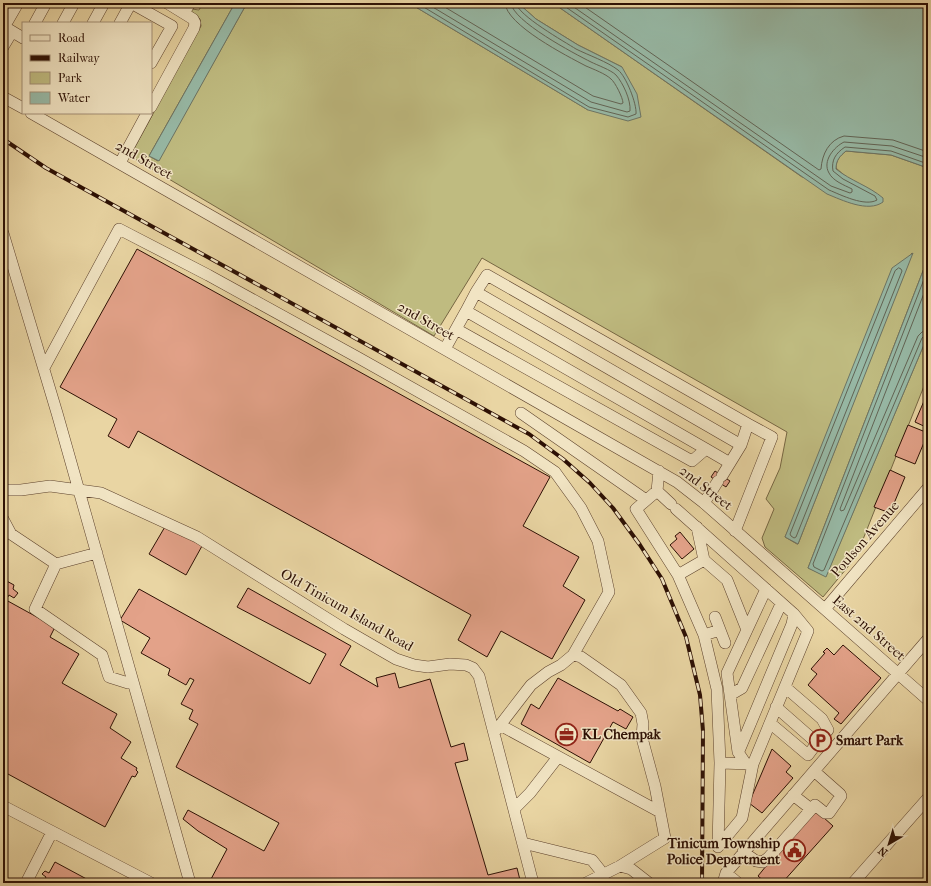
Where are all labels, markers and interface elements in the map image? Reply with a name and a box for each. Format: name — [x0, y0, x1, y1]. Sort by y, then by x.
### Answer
legend — [22, 22, 152, 114]
text: Road — [58, 31, 85, 45]
text: Railway — [58, 51, 100, 65]
text: Park — [58, 71, 83, 85]
text: Water — [57, 91, 91, 105]
street label: 2nd Street — [113, 137, 175, 183]
street label: 2nd Street — [395, 298, 457, 344]
street label: 2nd Street — [676, 462, 736, 514]
street label: Poulson Avenue — [827, 497, 903, 581]
street label: Old Tinicum Island Road — [278, 565, 417, 655]
street label: East 2nd Street — [829, 592, 909, 664]
office icon: KL Chempak — [553, 721, 579, 747]
place label: KL Chempak — [582, 726, 661, 743]
parking icon: Smart Park — [807, 727, 833, 753]
place label: Smart Park — [836, 732, 904, 749]
north arrow — [869, 824, 909, 864]
place label: Tinicum Township Police Department — [667, 835, 781, 868]
public building icon: Tinicum Township Police Department — [782, 838, 808, 864]
text: N — [875, 843, 890, 859]

